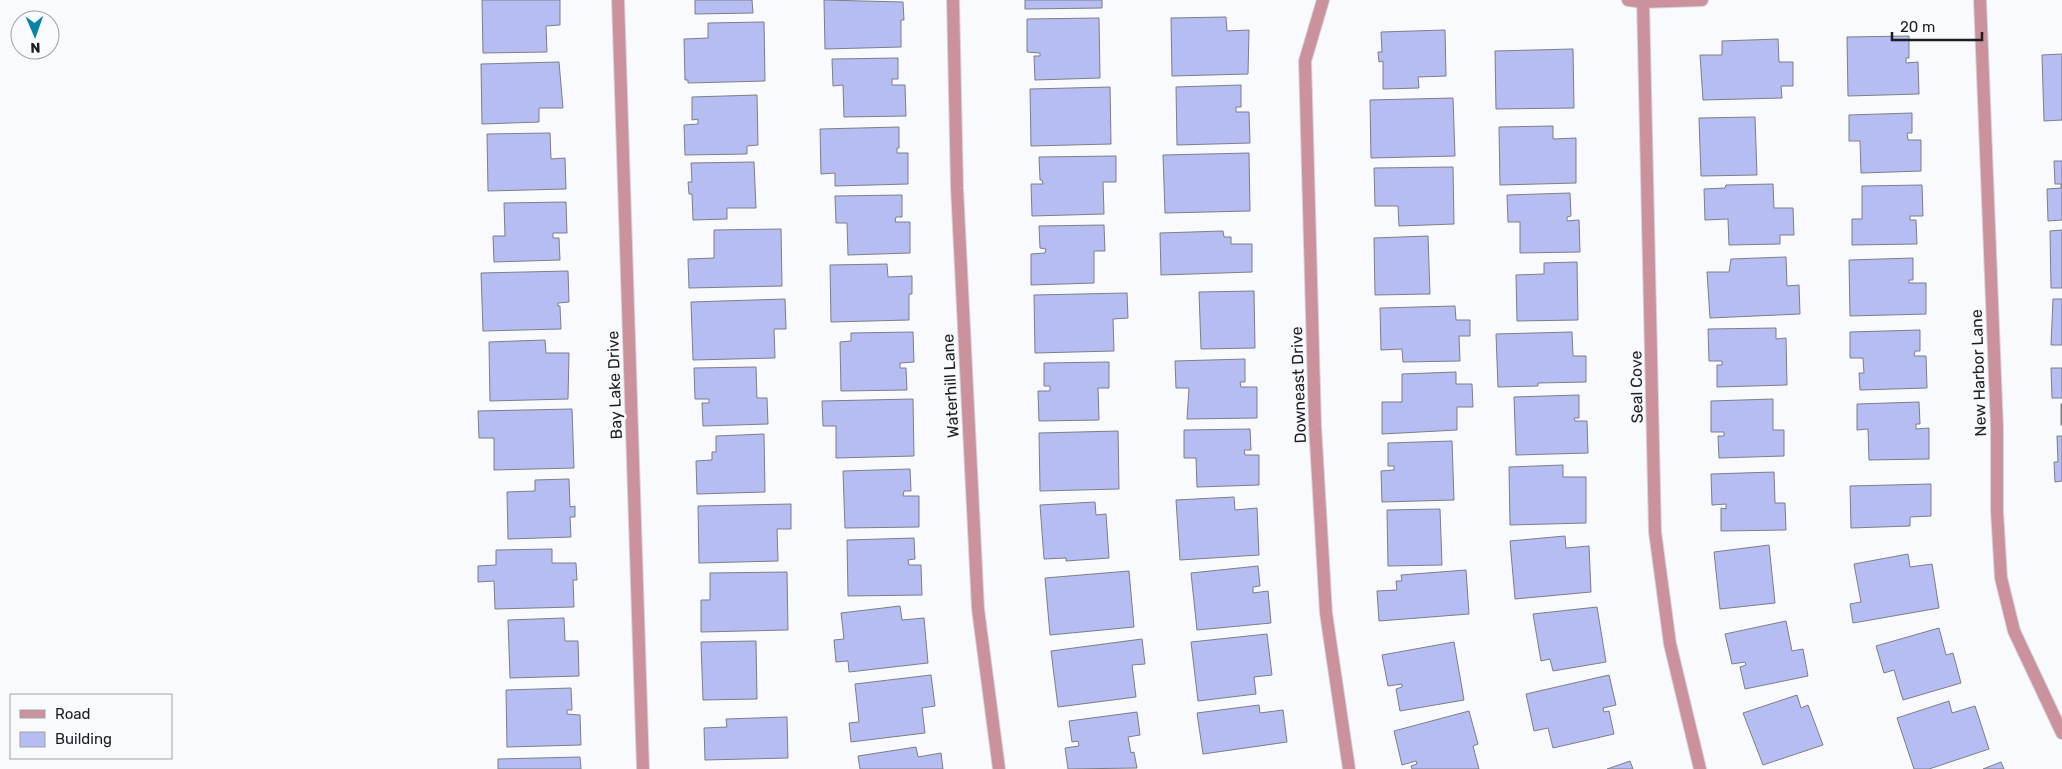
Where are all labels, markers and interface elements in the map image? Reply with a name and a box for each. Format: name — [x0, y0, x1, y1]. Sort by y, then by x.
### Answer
north arrow — [10, 10, 60, 60]
scale bar — [1892, 10, 1982, 42]
text: 20 m — [1900, 18, 1935, 36]
text: N — [30, 39, 41, 56]
street label: New Harbor Lane — [1967, 309, 1990, 437]
street label: Downeast Drive — [1287, 326, 1310, 444]
street label: Bay Lake Drive — [603, 330, 626, 440]
street label: Waterhill Lane — [938, 333, 963, 439]
street label: Seal Cove — [1626, 350, 1647, 423]
legend — [10, 694, 172, 759]
text: Road — [55, 705, 91, 723]
text: Building — [55, 730, 112, 748]

